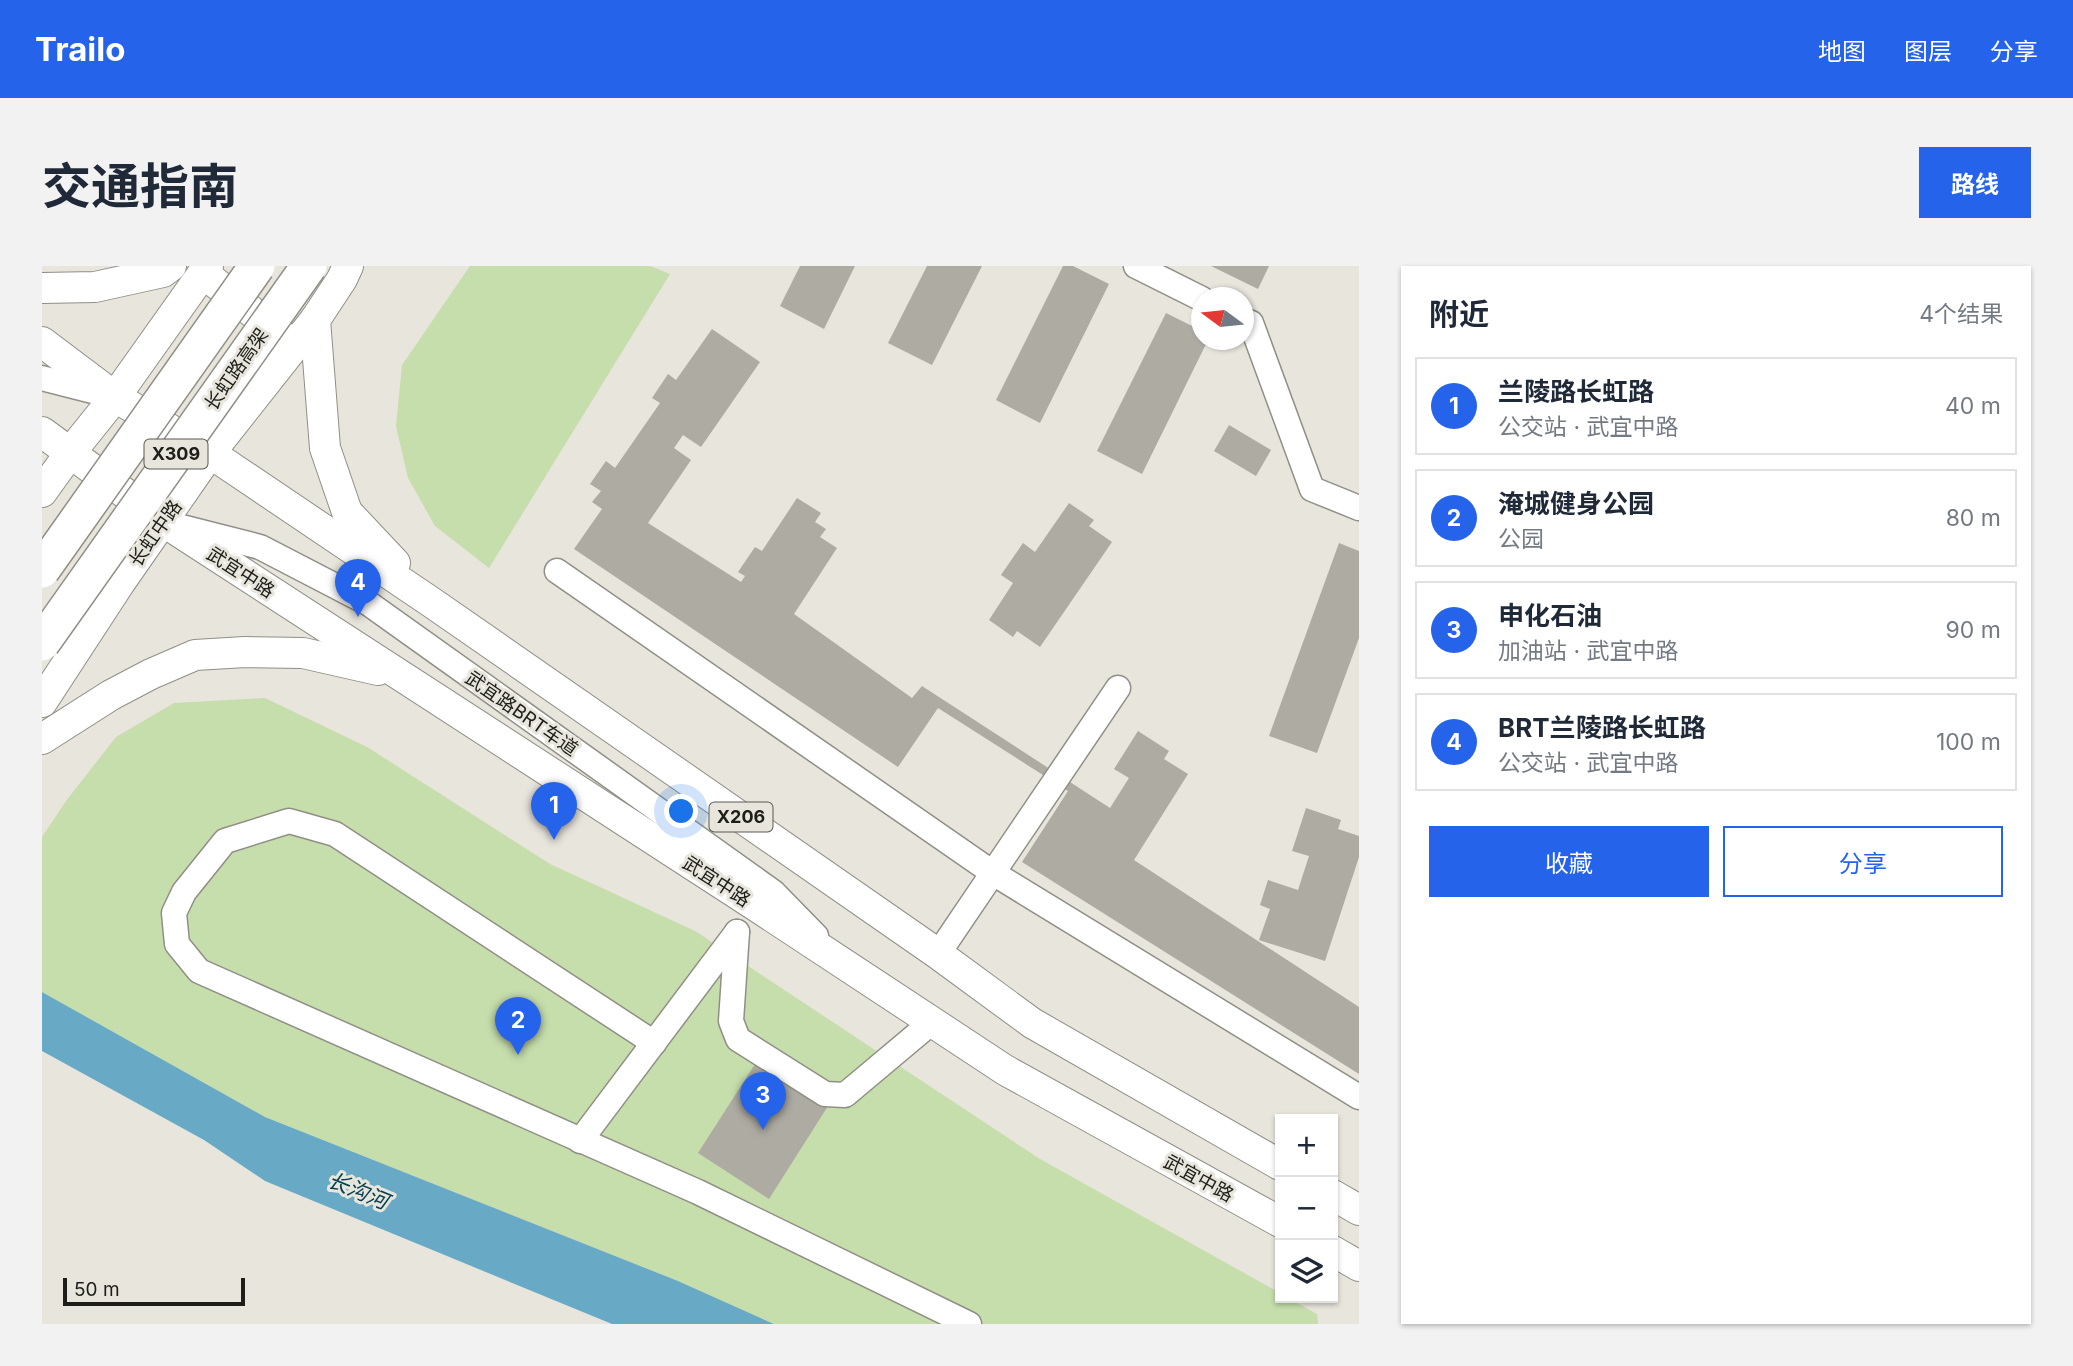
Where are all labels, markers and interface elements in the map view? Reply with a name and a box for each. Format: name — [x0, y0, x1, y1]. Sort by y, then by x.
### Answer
text: Trailo — [35, 29, 125, 69]
text: 地图 — [1818, 37, 1866, 66]
text: 图层 — [1904, 37, 1952, 66]
text: 分享 — [1990, 37, 2038, 66]
button: 路线 — [1919, 147, 2031, 218]
text: 交通指南 — [42, 157, 238, 216]
north arrow — [1191, 287, 1254, 350]
text: 附近 — [1429, 296, 1489, 332]
text: 4个结果 — [1919, 300, 2003, 328]
street label: 长虹路高架 — [200, 324, 273, 415]
text: 兰陵路长虹路 — [1498, 376, 1654, 407]
text: 1 — [1449, 392, 1459, 420]
text: 40 m — [1945, 392, 2001, 420]
text: 公交站 · 武宜中路 — [1498, 413, 1679, 441]
road number: X309 — [144, 440, 208, 468]
text: 淹城健身公园 — [1498, 488, 1654, 519]
street label: 长虹中路 — [124, 496, 187, 571]
text: 2 — [1447, 504, 1461, 532]
text: 80 m — [1946, 504, 2001, 532]
text: 公园 — [1498, 525, 1544, 553]
street label: 武宜中路 — [203, 542, 279, 603]
pin: 4 — [335, 559, 381, 617]
text: 申化石油 — [1498, 600, 1602, 631]
text: 3 — [1447, 616, 1461, 644]
text: 90 m — [1946, 616, 2001, 644]
text: 加油站 · 武宜中路 — [1498, 637, 1679, 665]
street label: 武宜路BRT车道 — [461, 666, 582, 761]
text: BRT兰陵路长虹路 — [1498, 712, 1706, 743]
text: 4 — [1446, 728, 1462, 756]
text: 100 m — [1936, 728, 2001, 756]
text: 公交站 · 武宜中路 — [1498, 749, 1679, 777]
pin: 1 — [531, 782, 577, 840]
your location — [664, 794, 698, 828]
road number: X206 — [710, 802, 772, 832]
button: 收藏 — [1429, 826, 1709, 897]
button: 分享 — [1723, 826, 2003, 897]
street label: 武宜中路 — [679, 851, 755, 912]
pin: 2 — [495, 997, 541, 1055]
pin: 3 — [740, 1072, 786, 1130]
map controls — [1275, 1114, 1338, 1303]
button: + — [1275, 1114, 1338, 1177]
street label: 武宜中路 — [1160, 1150, 1238, 1207]
water label: 长沟河 — [324, 1167, 396, 1215]
button: − — [1275, 1177, 1338, 1240]
button: layers — [1275, 1240, 1338, 1303]
scale bar — [63, 1275, 245, 1307]
text: 50 m — [74, 1278, 120, 1301]

